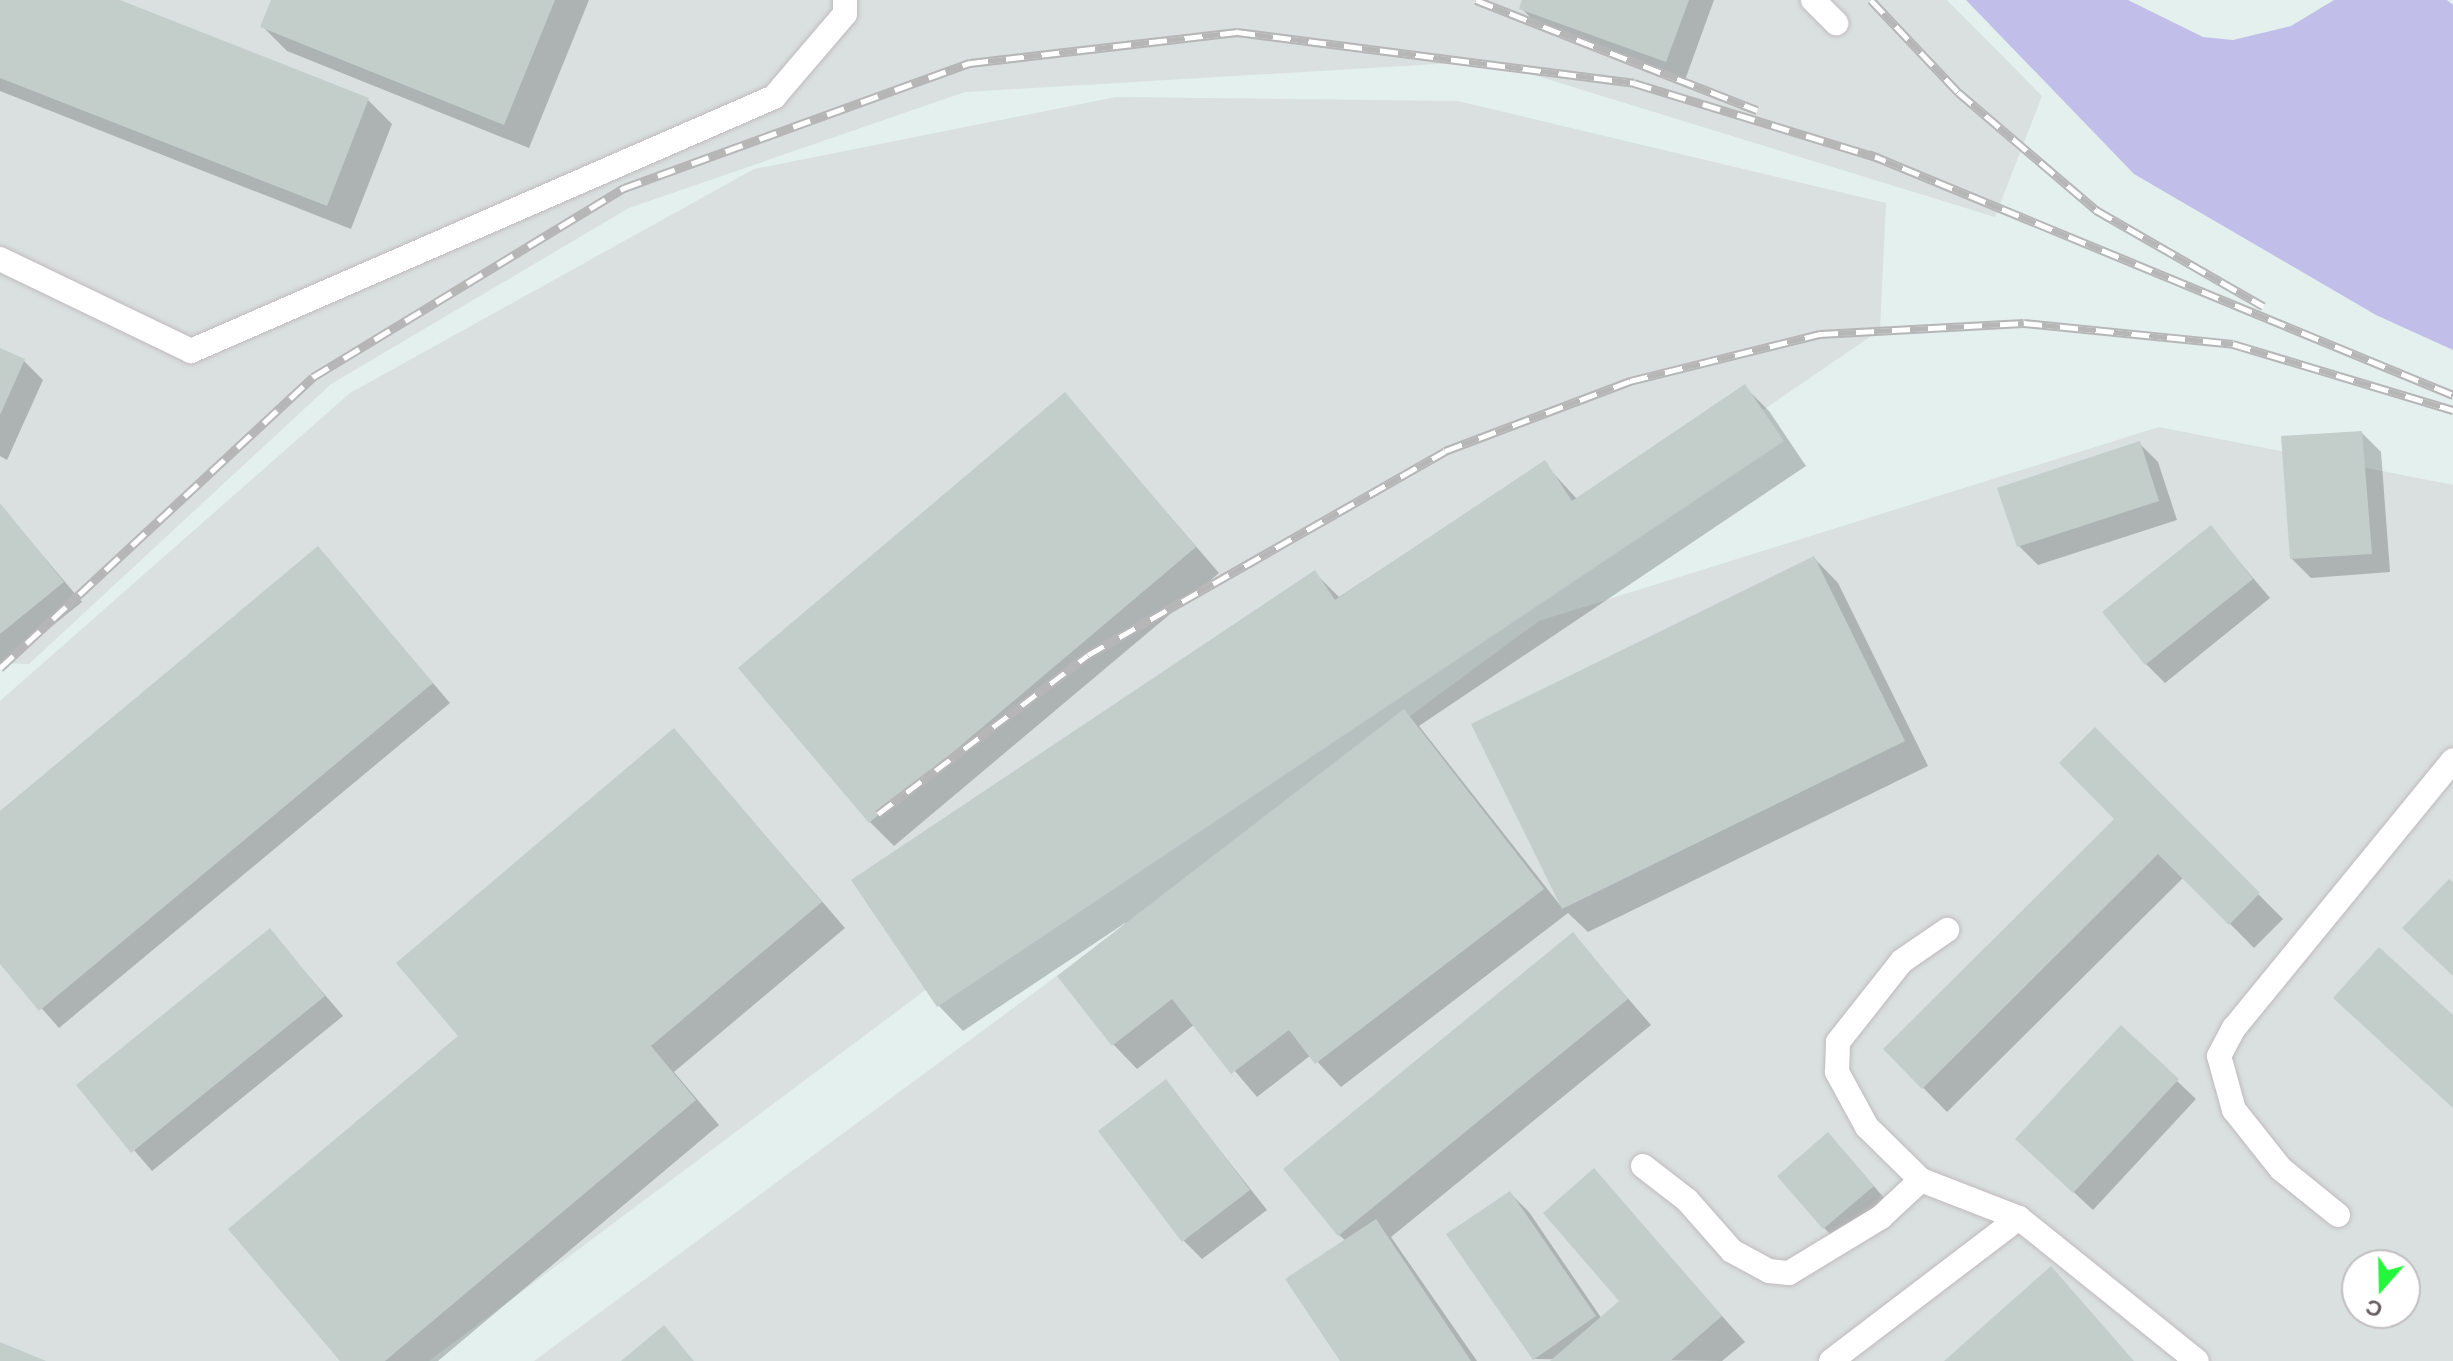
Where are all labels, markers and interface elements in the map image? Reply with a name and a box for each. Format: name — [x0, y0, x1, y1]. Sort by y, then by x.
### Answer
north arrow — [2341, 1249, 2421, 1329]
text: С — [2362, 1295, 2385, 1325]

